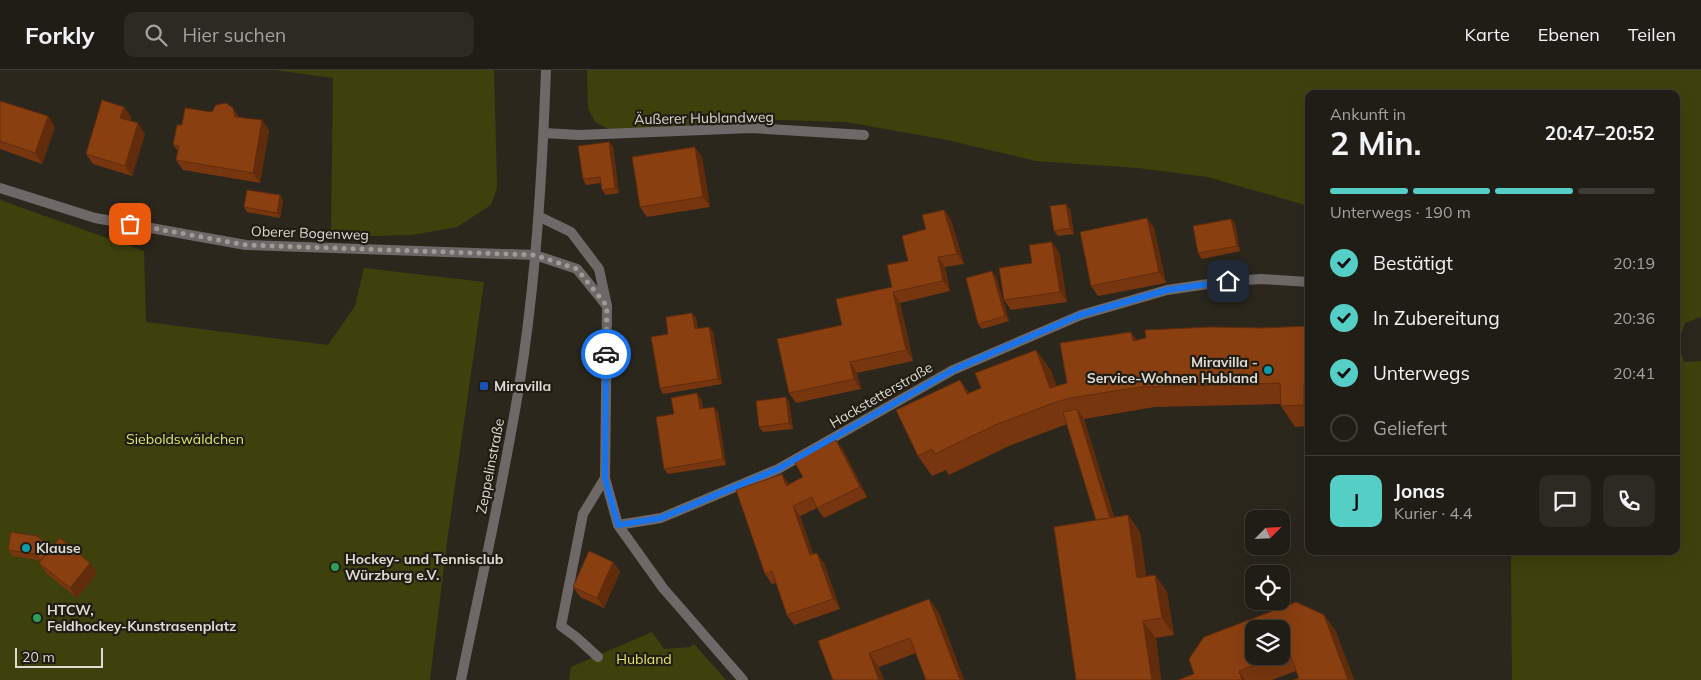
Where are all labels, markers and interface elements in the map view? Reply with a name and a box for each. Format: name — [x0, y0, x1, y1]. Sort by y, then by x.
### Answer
search box — [124, 12, 474, 57]
text: Forkly — [25, 20, 94, 50]
icon: search — [142, 21, 170, 49]
text: Hier suchen — [182, 23, 286, 47]
text: Karte — [1464, 23, 1510, 46]
text: Ebenen — [1538, 23, 1600, 46]
text: Teilen — [1628, 23, 1676, 46]
text: Ankunft in — [1330, 104, 1406, 124]
street label: Äußerer Hublandweg — [634, 108, 774, 128]
text: 20:47–20:52 — [1545, 121, 1655, 145]
text: 2 Min. — [1330, 123, 1421, 163]
text: Unterwegs · 190 m — [1330, 202, 1471, 222]
pin — [109, 203, 151, 245]
icon: bag — [116, 210, 144, 238]
street label: Oberer Bogenweg — [251, 222, 369, 244]
icon: check — [1330, 249, 1358, 277]
text: Bestätigt — [1373, 251, 1453, 275]
text: 20:19 — [1613, 253, 1655, 273]
pin — [1207, 260, 1249, 302]
icon: home — [1214, 267, 1242, 295]
icon: check — [1330, 304, 1358, 332]
text: In Zubereitung — [1373, 306, 1500, 330]
text: 20:36 — [1613, 308, 1655, 328]
courier — [581, 329, 631, 379]
icon: car — [592, 340, 620, 368]
place label: Miravilla - Service-Wohnen Hubland — [1087, 353, 1258, 387]
street label: Hackstetterstraße — [826, 358, 936, 432]
icon: check — [1330, 359, 1358, 387]
text: Unterwegs — [1373, 361, 1470, 385]
text: 20:41 — [1613, 363, 1655, 383]
marker: Miravilla - Service-Wohnen Hubland — [1262, 364, 1274, 376]
place label: Miravilla — [494, 377, 551, 395]
marker: Miravilla — [478, 380, 490, 392]
text: Geliefert — [1373, 416, 1447, 440]
street label: Zeppelinstraße — [472, 417, 508, 515]
park label: Sieboldswäldchen — [126, 430, 244, 448]
button: chat — [1539, 475, 1591, 527]
button: phone — [1603, 475, 1655, 527]
text: Jonas — [1394, 479, 1445, 503]
text: J — [1353, 489, 1359, 513]
text: Kurier · 4.4 — [1394, 503, 1472, 523]
north arrow — [1245, 510, 1290, 555]
map controls — [1245, 510, 1290, 665]
place label: Klause — [36, 539, 81, 557]
marker: Klause — [20, 542, 32, 554]
place label: Hockey- und Tennisclub Würzburg e.V. — [345, 550, 504, 584]
marker: Hockey- und Tennisclub Würzburg e.V. — [329, 561, 341, 573]
button: locate — [1245, 565, 1290, 610]
place label: HTCW, Feldhockey-Kunstrasenplatz — [47, 601, 236, 635]
marker: HTCW, Feldhockey-Kunstrasenplatz — [31, 612, 43, 624]
button: layers — [1245, 620, 1290, 665]
scale bar — [15, 645, 102, 668]
text: 20 m — [22, 648, 55, 666]
park label: Hubland — [616, 650, 672, 668]

